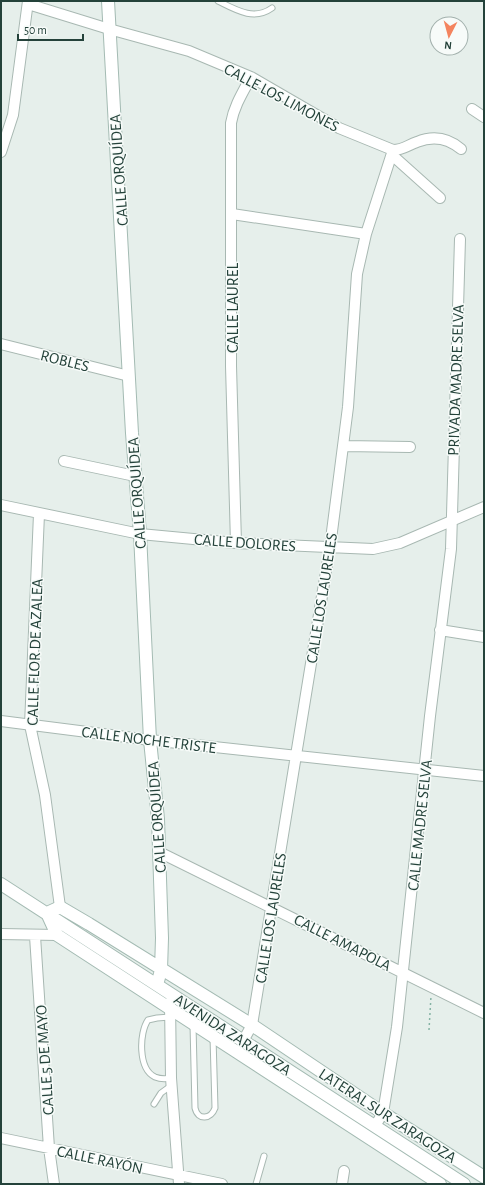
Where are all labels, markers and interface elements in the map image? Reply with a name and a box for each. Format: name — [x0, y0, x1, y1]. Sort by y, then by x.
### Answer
scale bar — [18, 16, 83, 42]
north arrow — [429, 16, 469, 56]
text: 50 m — [24, 24, 47, 36]
text: N — [444, 40, 452, 51]
street label: CALLE LOS LIMONES — [221, 61, 342, 135]
street label: CALLE ORQUÍDEA — [105, 113, 132, 226]
street label: CALLE LAUREL — [225, 263, 241, 353]
street label: PRIVADA MADRE SELVA — [445, 304, 467, 456]
street label: ROBLES — [39, 347, 91, 375]
street label: CALLE ORQUÍDEA — [123, 436, 150, 549]
street label: CALLE DOLORES — [193, 531, 296, 555]
street label: CALLE LOS LAURELES — [304, 532, 340, 665]
street label: CALLE FLOR DE AZALEA — [24, 578, 46, 726]
street label: CALLE NOCHE TRISTE — [81, 724, 217, 756]
street label: CALLE MADRE SELVA — [405, 759, 435, 891]
street label: CALLE ORQUÍDEA — [143, 760, 170, 873]
street label: CALLE LOS LAURELES — [253, 852, 289, 985]
street label: CALLE AMAPOLA — [291, 912, 394, 974]
street label: AVENIDA ZARAGOZA — [171, 991, 294, 1079]
street label: CALLE 5 DE MAYO — [33, 1004, 57, 1116]
street label: LATERAL SUR ZARAGOZA — [316, 1066, 459, 1166]
street label: CALLE RAYÓN — [55, 1141, 145, 1177]

